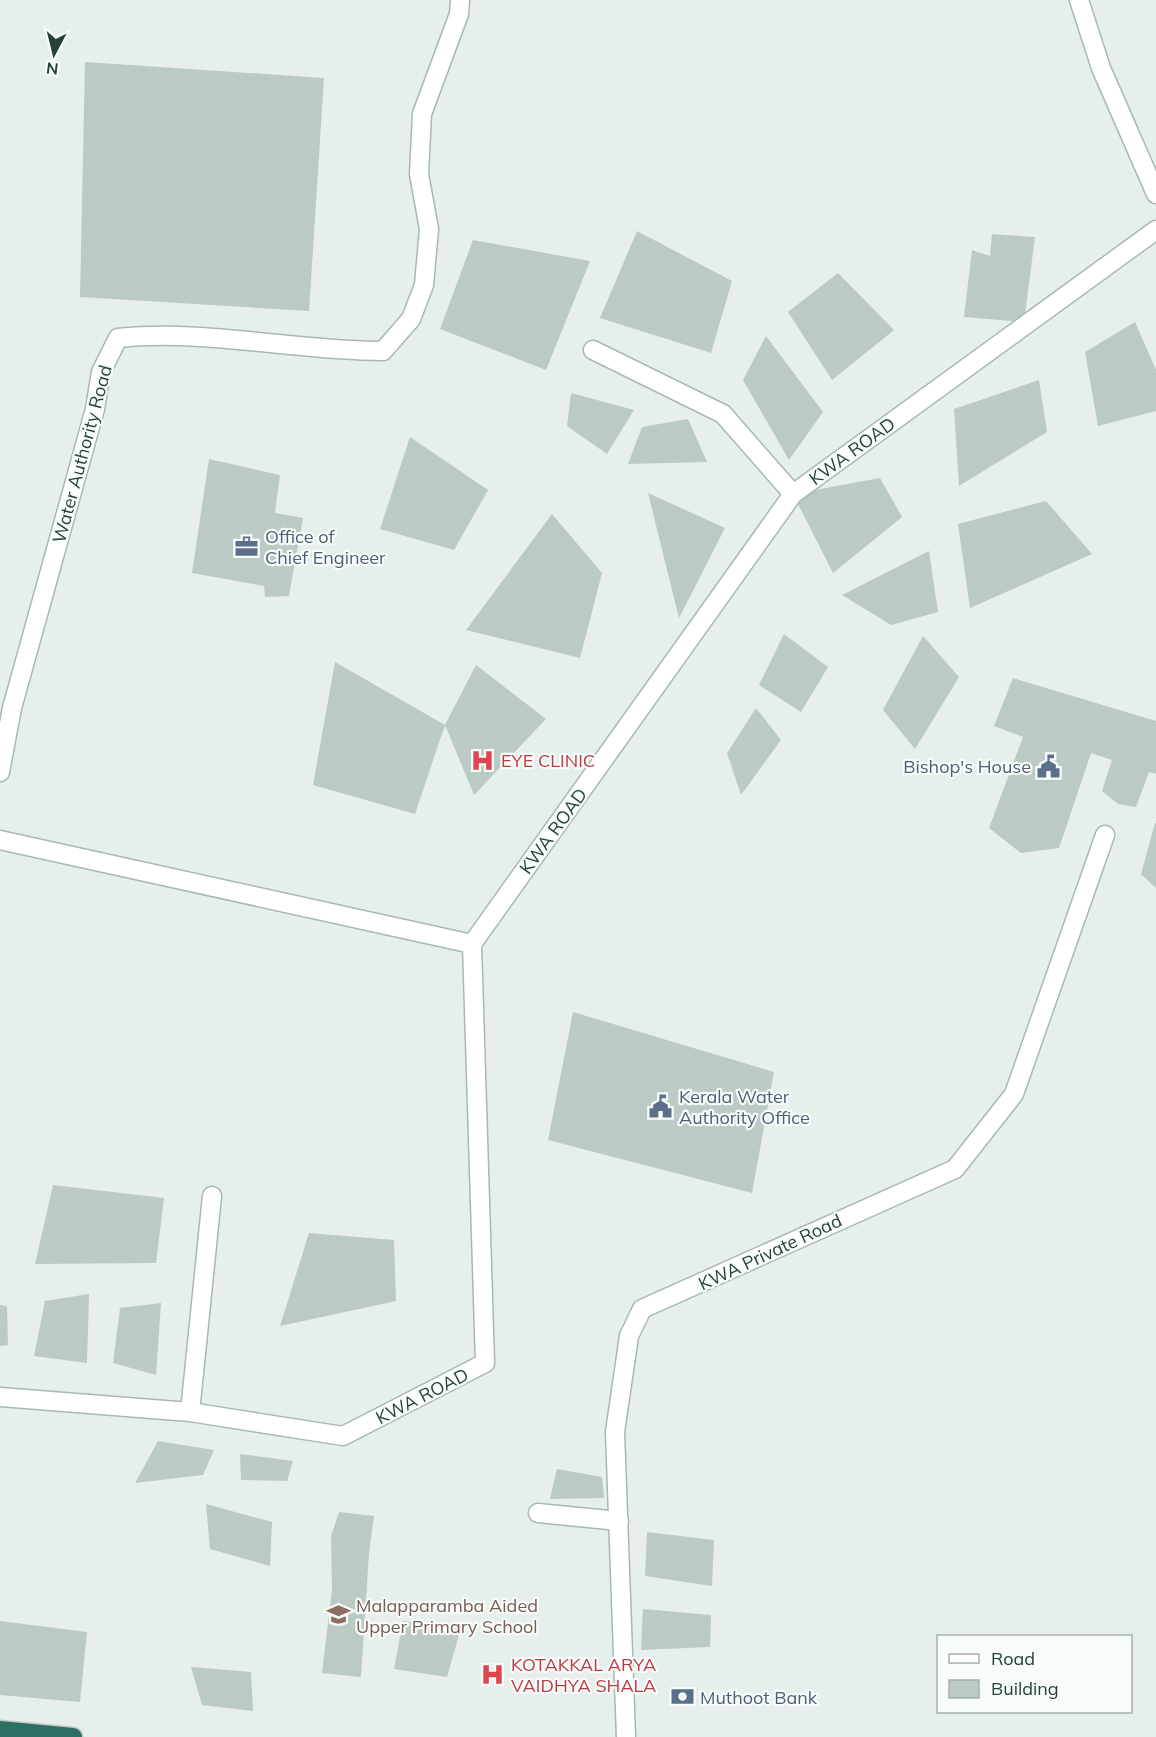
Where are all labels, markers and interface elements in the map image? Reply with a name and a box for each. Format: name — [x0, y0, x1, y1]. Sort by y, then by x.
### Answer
north arrow — [24, 24, 84, 84]
text: N — [45, 58, 59, 80]
street label: Water Authority Road — [47, 362, 117, 546]
street label: KWA ROAD — [804, 412, 900, 490]
place label: Office of Chief Engineer — [265, 525, 386, 569]
office icon: Office of Chief Engineer — [234, 533, 260, 559]
hospital icon: EYE CLINIC — [470, 747, 496, 773]
place label: EYE CLINIC — [501, 749, 595, 772]
public building icon: Bishop's House — [1036, 753, 1062, 779]
place label: Bishop's House — [903, 755, 1031, 778]
street label: KWA ROAD — [514, 783, 592, 879]
place label: Kerala Water Authority Office — [679, 1085, 810, 1129]
public building icon: Kerala Water Authority Office — [648, 1093, 674, 1119]
street label: KWA Private Road — [695, 1209, 845, 1295]
street label: KWA ROAD — [372, 1363, 472, 1429]
place label: Malapparamba Aided Upper Primary School — [356, 1594, 538, 1638]
school or university icon: Malapparamba Aided Upper Primary School — [325, 1602, 351, 1628]
legend — [937, 1635, 1132, 1713]
text: Road — [991, 1647, 1035, 1670]
place label: KOTAKKAL ARYA VAIDHYA SHALA — [511, 1653, 656, 1697]
hospital icon: KOTAKKAL ARYA VAIDHYA SHALA — [480, 1661, 506, 1687]
text: Building — [991, 1677, 1059, 1700]
bank icon: Muthoot Bank — [669, 1684, 695, 1710]
place label: Muthoot Bank — [700, 1686, 818, 1709]

